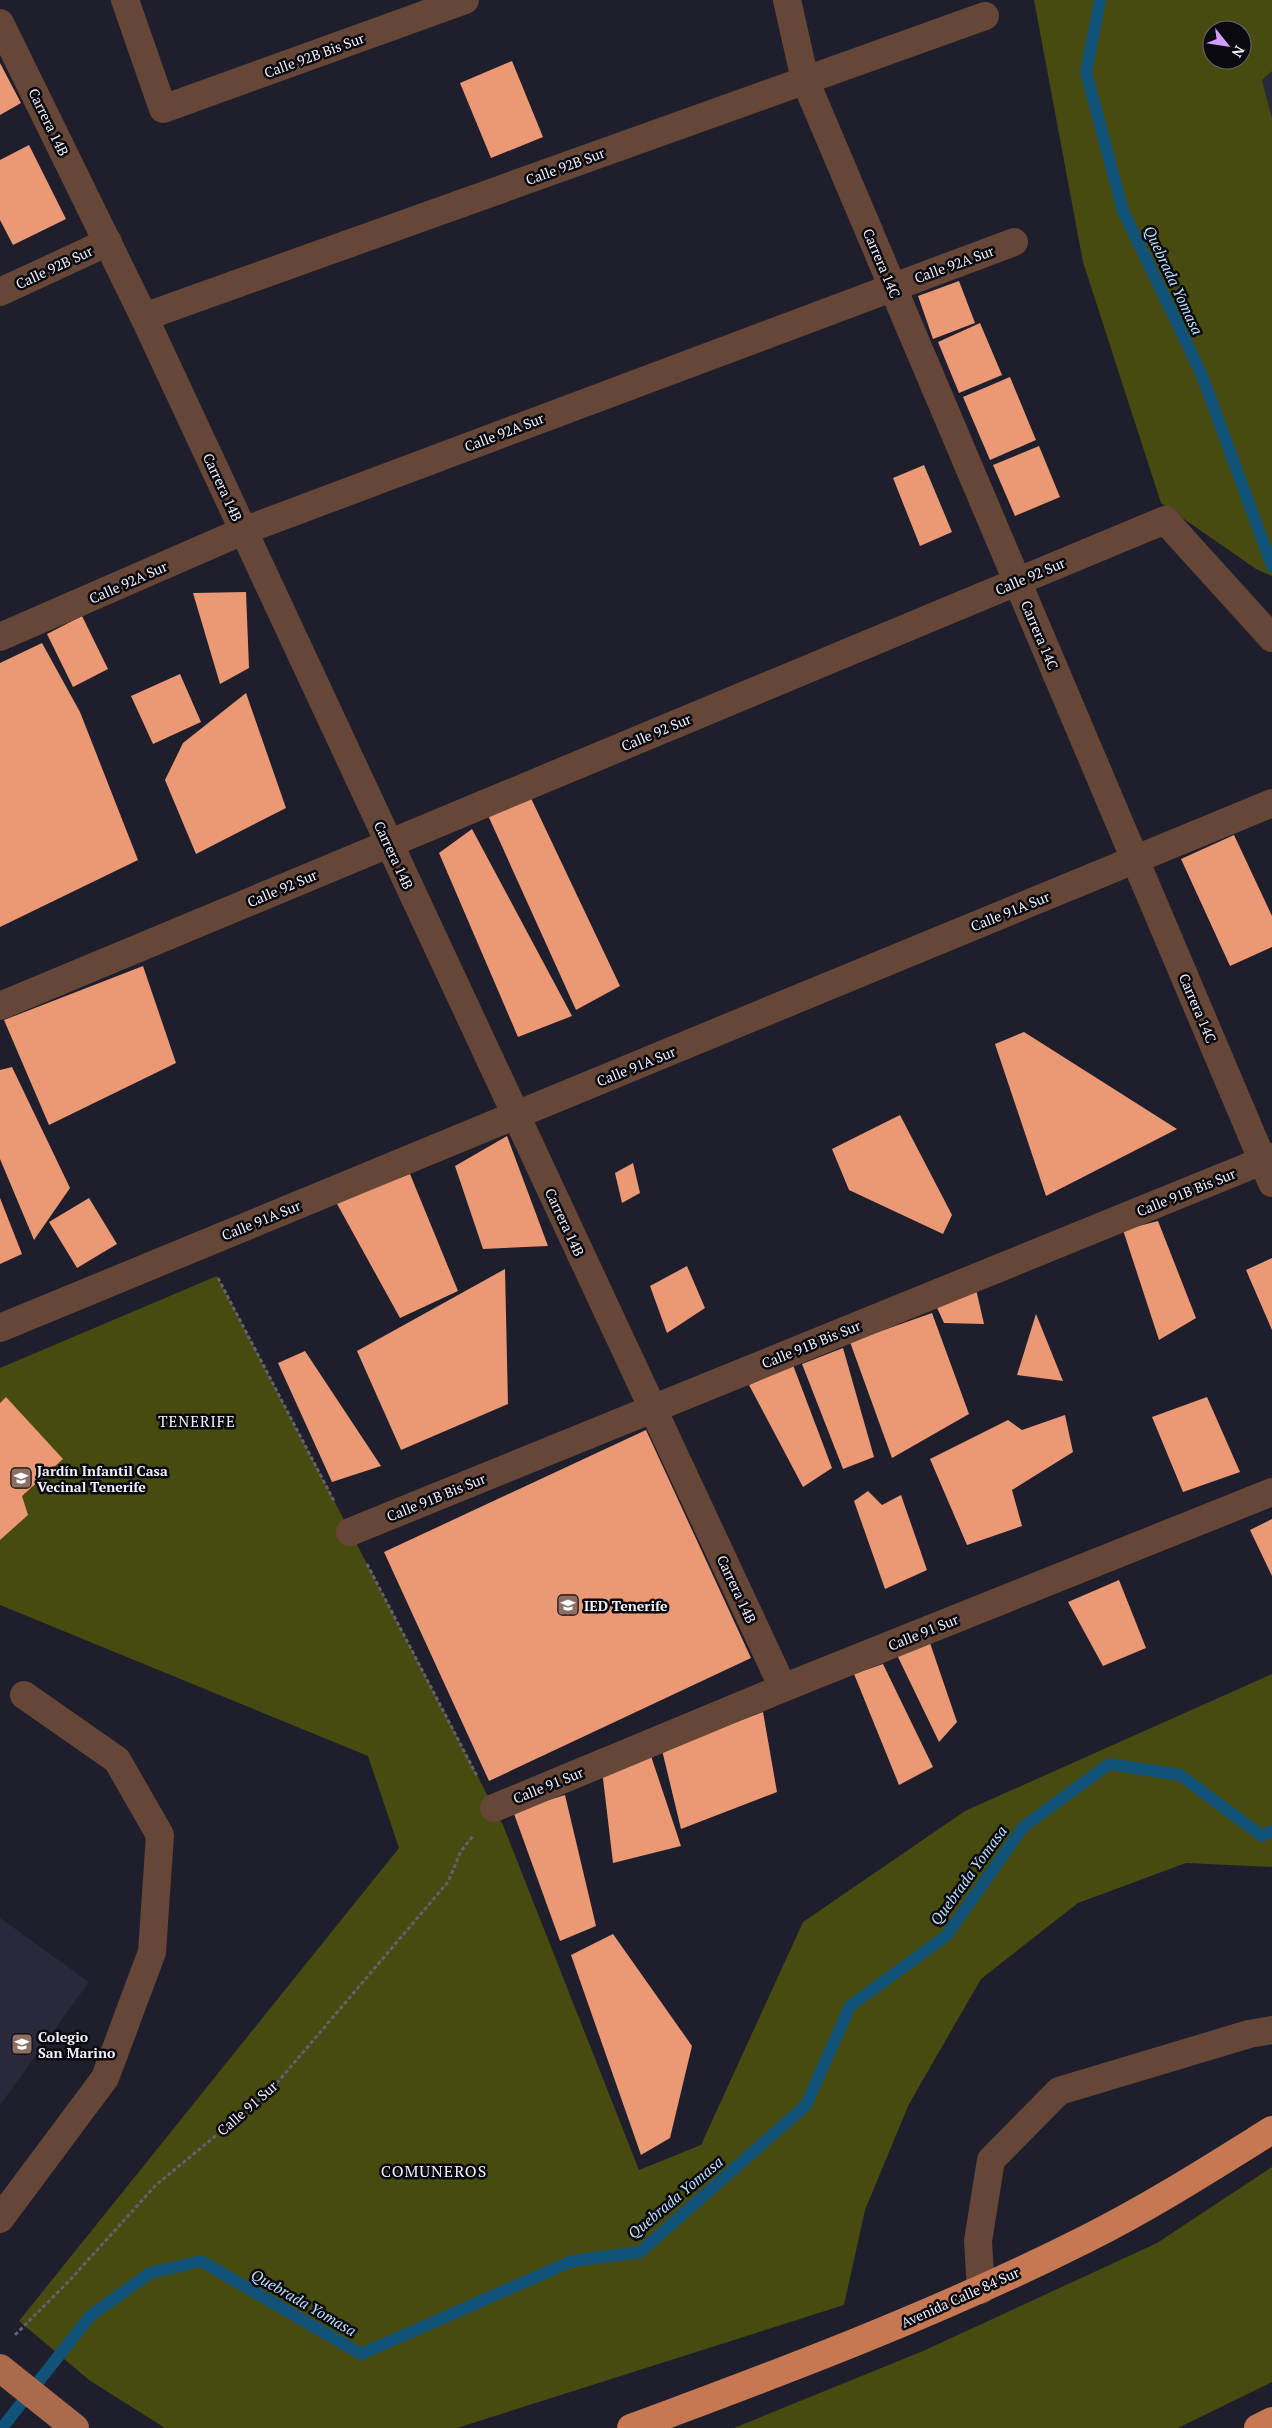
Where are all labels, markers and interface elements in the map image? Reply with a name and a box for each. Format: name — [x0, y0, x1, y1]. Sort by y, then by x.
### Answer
north arrow — [1202, 20, 1252, 70]
street label: Calle 92B Bis Sur — [261, 28, 367, 82]
text: N — [1228, 42, 1250, 61]
street label: Carrera 14B — [24, 85, 74, 159]
street label: Calle 92B Sur — [523, 143, 608, 189]
water label: Quebrada Yomasa — [1140, 222, 1208, 338]
street label: Carrera 14C — [859, 225, 905, 301]
street label: Calle 92B Sur — [12, 241, 96, 293]
street label: Calle 92A Sur — [912, 241, 997, 287]
street label: Calle 92A Sur — [462, 408, 547, 456]
street label: Carrera 14B — [199, 450, 247, 524]
street label: Calle 92 Sur — [992, 553, 1068, 599]
street label: Calle 92A Sur — [86, 556, 171, 608]
street label: Carrera 14C — [1017, 597, 1063, 673]
street label: Calle 92 Sur — [618, 709, 694, 755]
street label: Carrera 14B — [370, 818, 418, 892]
street label: Calle 92 Sur — [244, 865, 320, 911]
street label: Calle 91A Sur — [968, 886, 1053, 935]
street label: Carrera 14C — [1175, 970, 1221, 1046]
street label: Calle 91A Sur — [594, 1041, 679, 1090]
street label: Calle 91B Bis Sur — [1134, 1163, 1239, 1220]
street label: Carrera 14B — [541, 1185, 589, 1259]
street label: Calle 91A Sur — [219, 1195, 304, 1244]
street label: Calle 91B Bis Sur — [759, 1315, 864, 1372]
district label: TENERIFE — [158, 1411, 236, 1431]
place label: Jardín Infantil Casa Vecinal Tenerife — [37, 1461, 168, 1496]
school or university icon: Jardín Infantil Casa Vecinal Tenerife — [9, 1466, 33, 1490]
street label: Calle 91B Bis Sur — [384, 1468, 489, 1525]
street label: Carrera 14B — [713, 1552, 761, 1626]
school or university icon: IED Tenerife — [556, 1593, 580, 1617]
place label: IED Tenerife — [584, 1596, 668, 1615]
street label: Calle 91 Sur — [885, 1609, 962, 1655]
street label: Calle 91 Sur — [510, 1762, 587, 1808]
water label: Quebrada Yomasa — [925, 1821, 1011, 1929]
place label: Colegio San Marino — [38, 2027, 115, 2062]
school or university icon: Colegio San Marino — [10, 2032, 34, 2056]
street label: Calle 91 Sur — [213, 2076, 282, 2140]
water label: Quebrada Yomasa — [623, 2151, 727, 2243]
district label: COMUNEROS — [381, 2160, 487, 2182]
street label: Avenida Calle 84 Sur — [898, 2262, 1023, 2332]
water label: Quebrada Yomasa — [248, 2264, 360, 2340]

